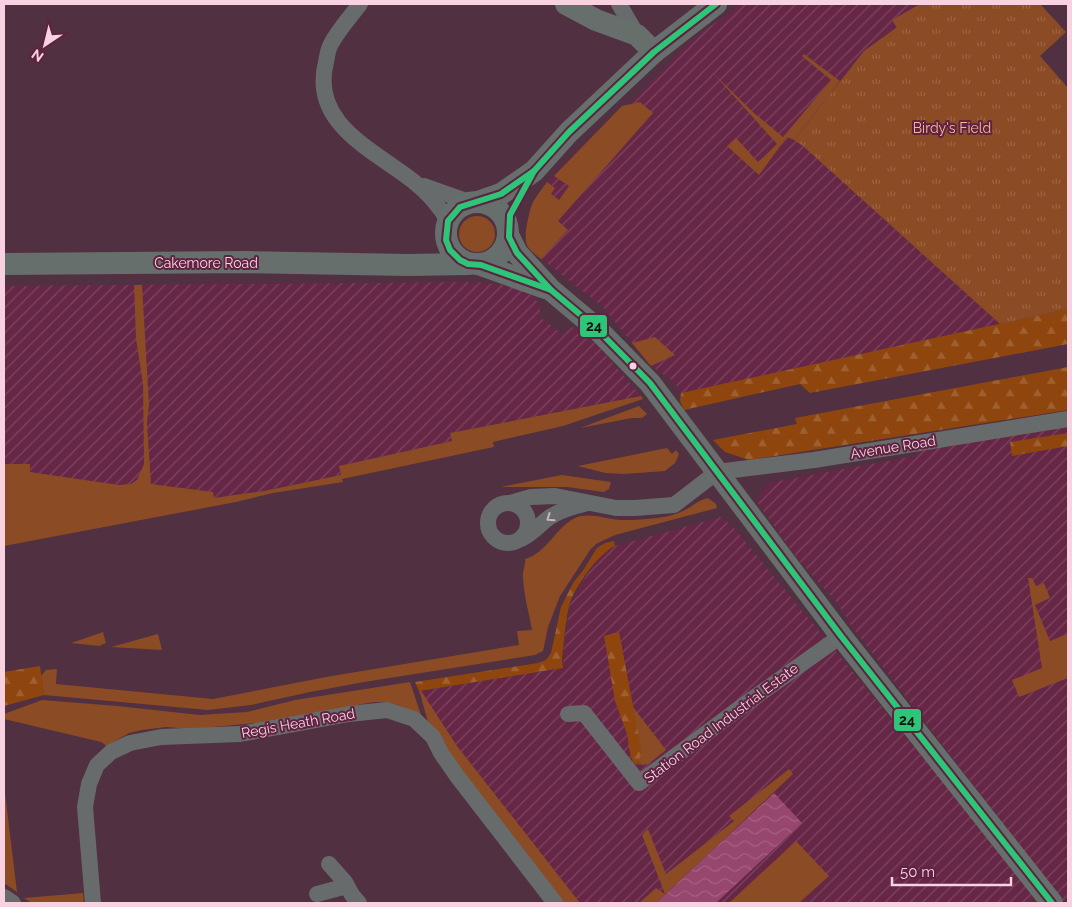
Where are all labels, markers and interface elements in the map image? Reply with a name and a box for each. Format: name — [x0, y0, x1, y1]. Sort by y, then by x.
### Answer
north arrow — [20, 20, 70, 70]
text: N — [29, 46, 47, 65]
park label: Birdy's Field — [913, 120, 991, 136]
street label: Cakemore Road — [154, 255, 258, 271]
line badge: 24 — [579, 314, 608, 338]
text: 24 — [586, 318, 602, 334]
unlabelled marker — [628, 361, 638, 371]
street label: Avenue Road — [849, 432, 937, 462]
one-way arrow — [546, 512, 556, 521]
street label: Station Road Industrial Estate — [641, 660, 801, 786]
street label: Regis Heath Road — [240, 705, 356, 741]
line badge: 24 — [893, 708, 922, 732]
text: 24 — [899, 712, 915, 728]
scale bar — [892, 854, 1011, 886]
text: 50 m — [900, 863, 935, 881]

